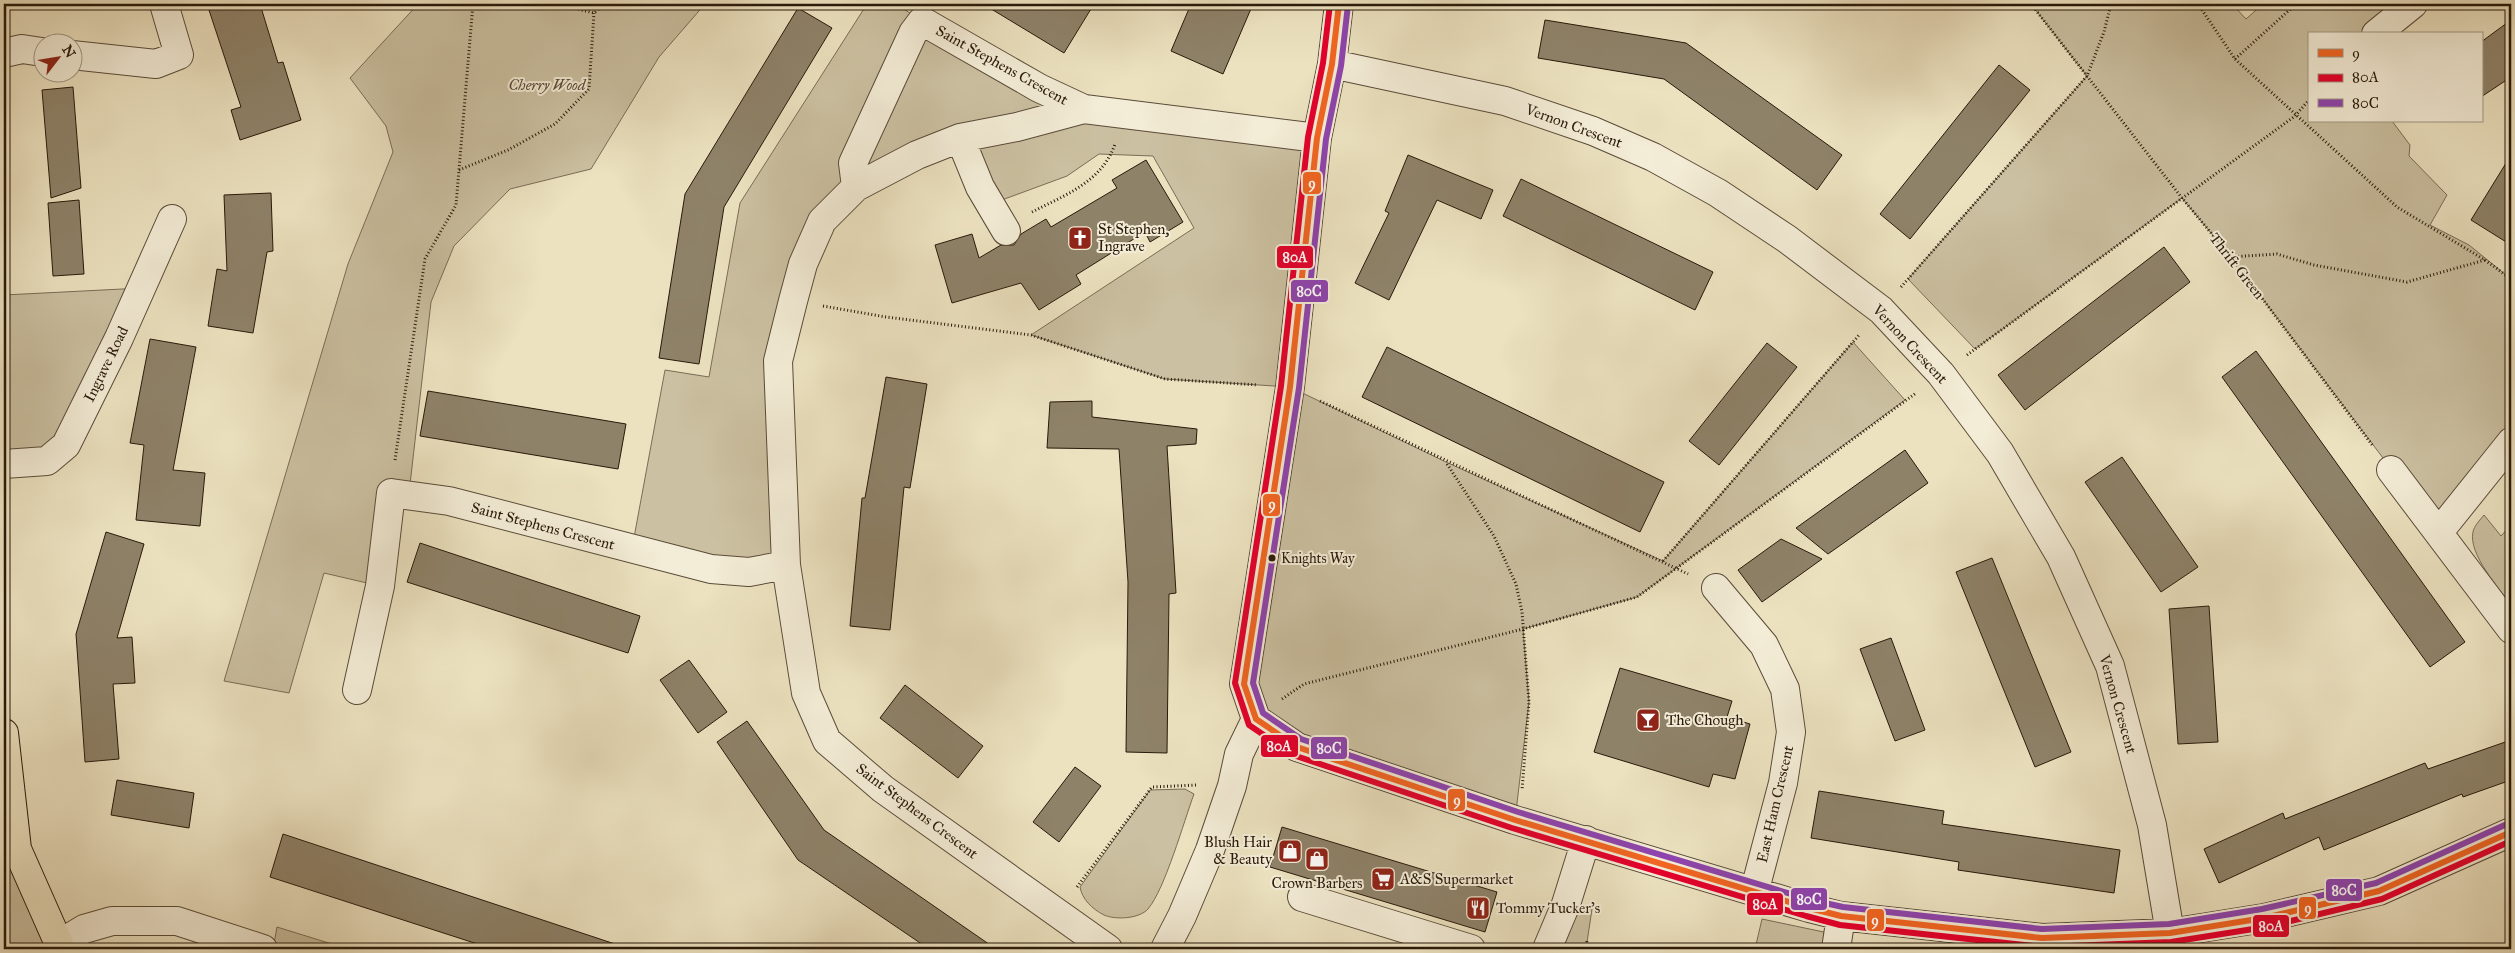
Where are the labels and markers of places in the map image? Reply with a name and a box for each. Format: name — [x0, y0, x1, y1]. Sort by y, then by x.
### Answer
place label: St Stephen, Ingrave — [1098, 220, 1169, 255]
church icon: St Stephen, Ingrave — [1067, 225, 1093, 251]
place label: Knights Way — [1281, 550, 1355, 567]
marker: Knights Way — [1267, 553, 1277, 563]
bar icon: The Chough — [1635, 707, 1661, 733]
place label: The Chough — [1666, 711, 1744, 729]
place label: Blush Hair & Beauty — [1204, 833, 1273, 868]
shop icon: Blush Hair & Beauty — [1277, 838, 1303, 864]
shop icon: Crown Barbers — [1304, 846, 1330, 872]
supermarket icon: A&S Supermarket — [1370, 866, 1396, 892]
place label: A&S Supermarket — [1399, 870, 1514, 888]
place label: Crown Barbers — [1271, 874, 1363, 892]
restaurant icon: Tommy Tucker's — [1465, 895, 1491, 921]
place label: Tommy Tucker's — [1496, 899, 1600, 917]

